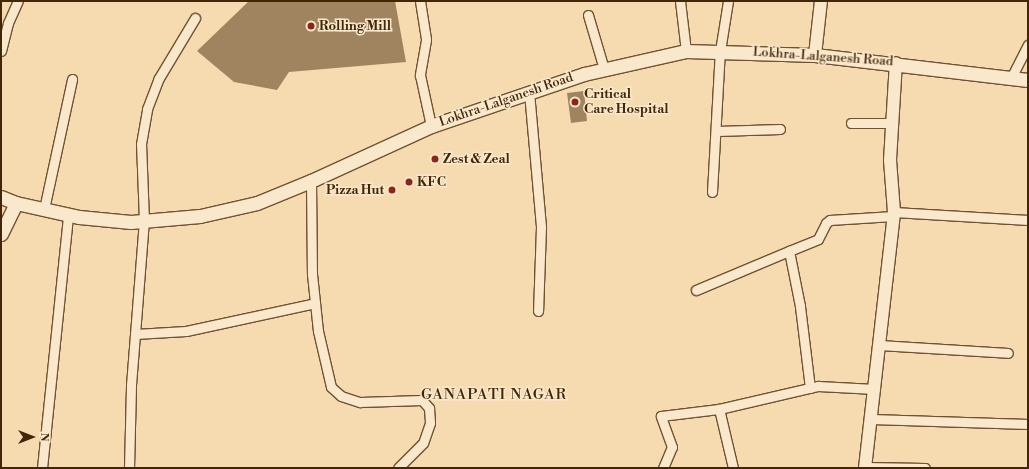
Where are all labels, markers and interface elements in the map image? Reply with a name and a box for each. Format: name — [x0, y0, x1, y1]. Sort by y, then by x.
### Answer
place label: Rolling Mill — [319, 18, 391, 34]
marker: Rolling Mill — [306, 21, 316, 31]
street label: Lokhra-Lalganesh Road — [752, 44, 894, 70]
street label: Lokhra-Lalganesh Road — [437, 70, 575, 130]
place label: Critical Care Hospital — [584, 87, 668, 118]
marker: Critical Care Hospital — [569, 96, 581, 108]
place label: Zest & Zeal — [443, 151, 510, 167]
marker: Zest & Zeal — [430, 154, 440, 164]
place label: KFC — [417, 174, 446, 190]
marker: KFC — [404, 177, 414, 187]
place label: Pizza Hut — [326, 182, 384, 198]
marker: Pizza Hut — [387, 185, 397, 195]
district label: GANAPATI NAGAR — [421, 386, 567, 404]
north arrow — [12, 417, 52, 457]
text: N — [37, 433, 51, 441]

